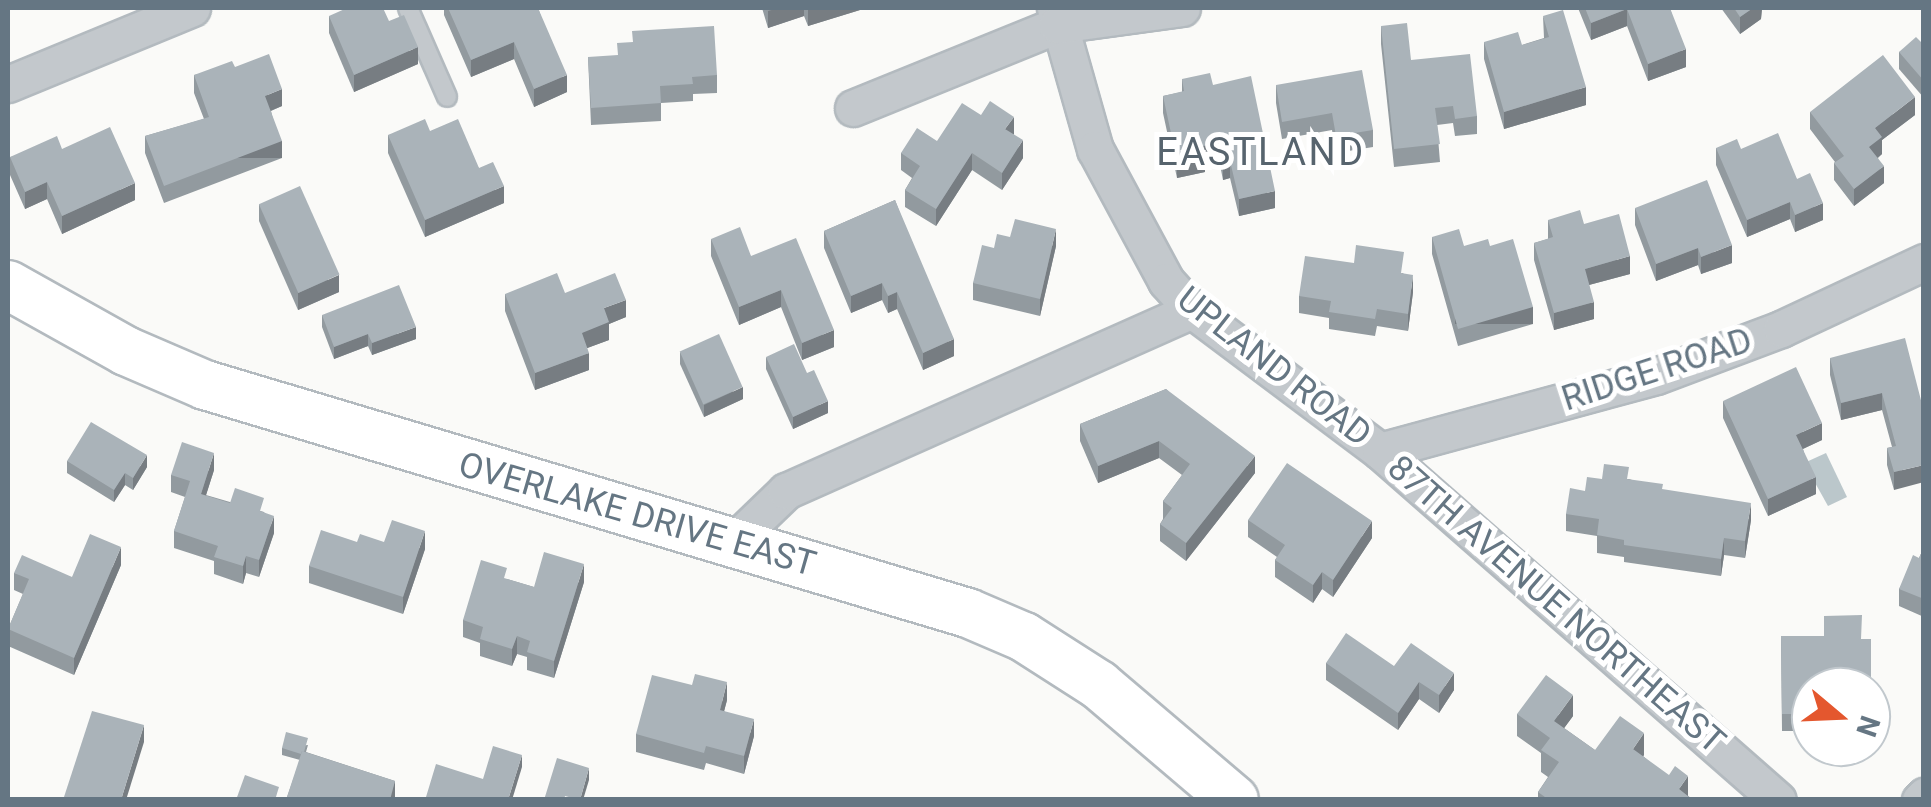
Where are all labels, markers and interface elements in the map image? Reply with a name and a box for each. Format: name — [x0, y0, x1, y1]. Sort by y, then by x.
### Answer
district label: EASTLAND — [1156, 130, 1366, 176]
street label: UPLAND ROAD — [1169, 278, 1379, 456]
street label: RIDGE ROAD — [1557, 320, 1757, 420]
street label: OVERLAKE DRIVE EAST — [454, 444, 820, 586]
street label: 87TH AVENUE NORTHEAST — [1379, 447, 1733, 763]
north arrow — [1791, 667, 1891, 767]
text: N — [1849, 712, 1887, 741]

